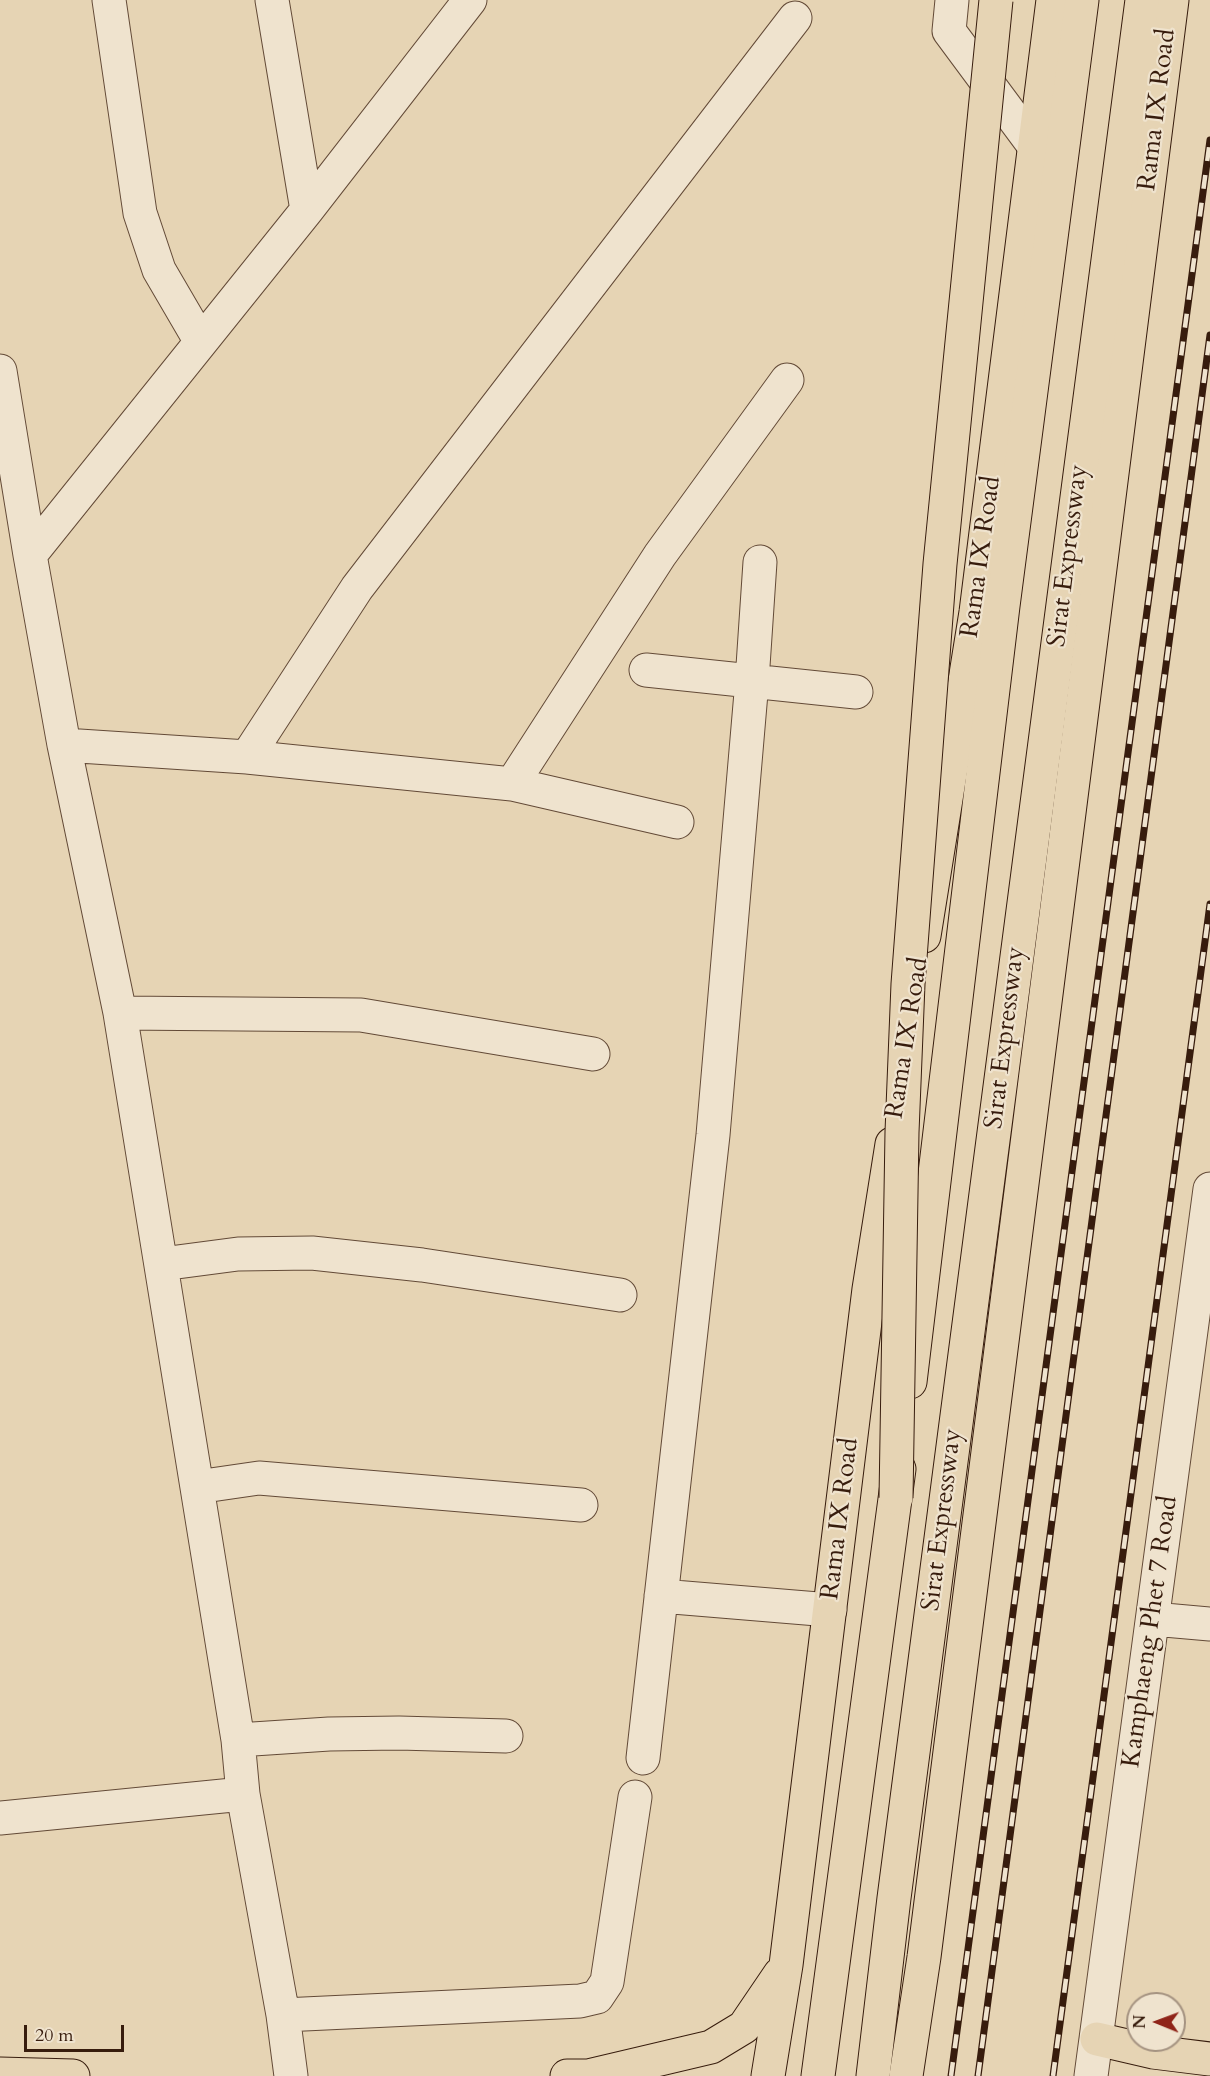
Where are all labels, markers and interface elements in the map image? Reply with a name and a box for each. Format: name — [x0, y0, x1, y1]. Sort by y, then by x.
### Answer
street label: Rama IX Road — [1133, 27, 1183, 193]
street label: Sirat Expressway — [1042, 463, 1096, 649]
street label: Rama IX Road — [955, 474, 1009, 640]
street label: Sirat Expressway — [979, 945, 1033, 1131]
street label: Rama IX Road — [880, 955, 936, 1121]
street label: Sirat Expressway — [916, 1427, 970, 1613]
street label: Rama IX Road — [816, 1436, 866, 1602]
street label: Kamphaeng Phet 7 Road — [1116, 1494, 1186, 1770]
north arrow — [1126, 1992, 1186, 2052]
scale bar — [27, 2013, 128, 2051]
text: N — [1129, 2015, 1151, 2029]
text: 20 m — [35, 2023, 74, 2048]

